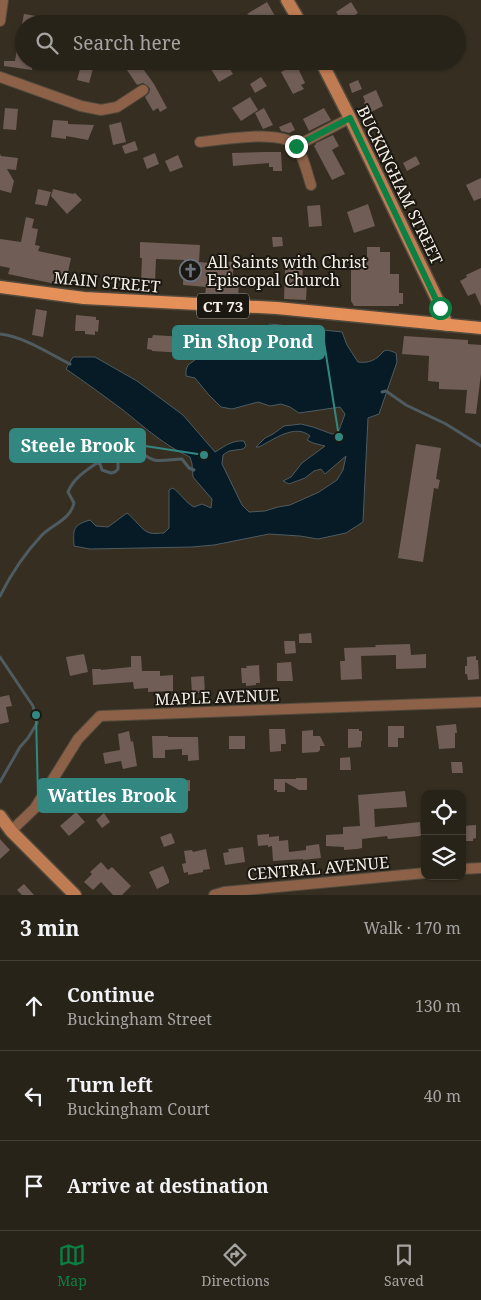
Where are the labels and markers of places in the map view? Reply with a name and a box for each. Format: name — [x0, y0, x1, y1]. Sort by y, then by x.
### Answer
place label: All Saints with Christ Episcopal Church — [207, 251, 367, 291]
church icon: All Saints with Christ Episcopal Church — [179, 259, 203, 283]
callout: Pin Shop Pond — [173, 326, 324, 359]
callout: Steele Brook — [10, 429, 145, 462]
callout: Wattles Brook — [38, 779, 187, 812]

